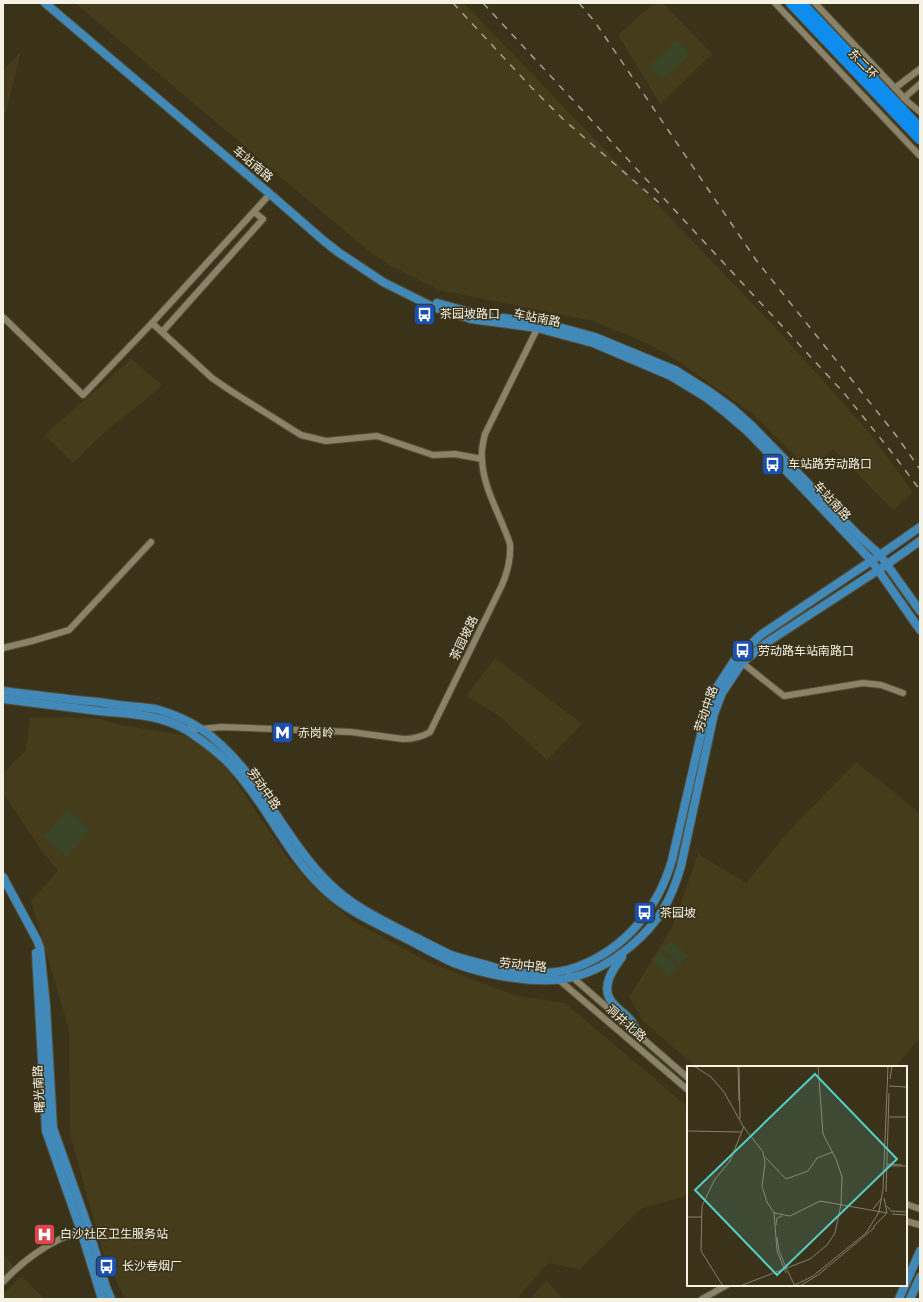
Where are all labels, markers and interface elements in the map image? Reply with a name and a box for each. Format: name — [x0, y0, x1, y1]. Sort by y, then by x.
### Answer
street label: 东二环 — [845, 46, 881, 82]
street label: 车站南路 — [230, 143, 276, 185]
bus stop icon: 茶园坡路口 — [412, 301, 438, 327]
place label: 茶园坡路口 — [440, 307, 500, 321]
street label: 车站南路 — [512, 307, 562, 329]
bus stop icon: 车站路劳动路口 — [759, 451, 785, 477]
place label: 车站路劳动路口 — [788, 457, 872, 471]
street label: 车站南路 — [811, 479, 853, 523]
street label: 茶园坡路 — [447, 613, 481, 663]
bus stop icon: 劳动路车站南路口 — [729, 638, 755, 664]
place label: 劳动路车站南路口 — [758, 644, 854, 658]
street label: 劳动中路 — [692, 684, 720, 734]
metro station icon: 赤岗岭 — [269, 720, 295, 746]
place label: 赤岗岭 — [298, 726, 334, 740]
street label: 劳动中路 — [244, 765, 284, 813]
bus stop icon: 茶园坡 — [632, 900, 658, 926]
place label: 茶园坡 — [660, 906, 696, 920]
street label: 劳动中路 — [498, 956, 548, 974]
street label: 洞井北路 — [603, 1002, 649, 1044]
street label: 曙光南路 — [31, 1065, 47, 1113]
inset map — [687, 1066, 907, 1286]
hospital icon: 白沙社区卫生服务站 — [32, 1221, 58, 1247]
place label: 白沙社区卫生服务站 — [60, 1227, 168, 1241]
bus stop icon: 长沙卷烟厂 — [94, 1253, 120, 1279]
place label: 长沙卷烟厂 — [122, 1259, 182, 1273]

